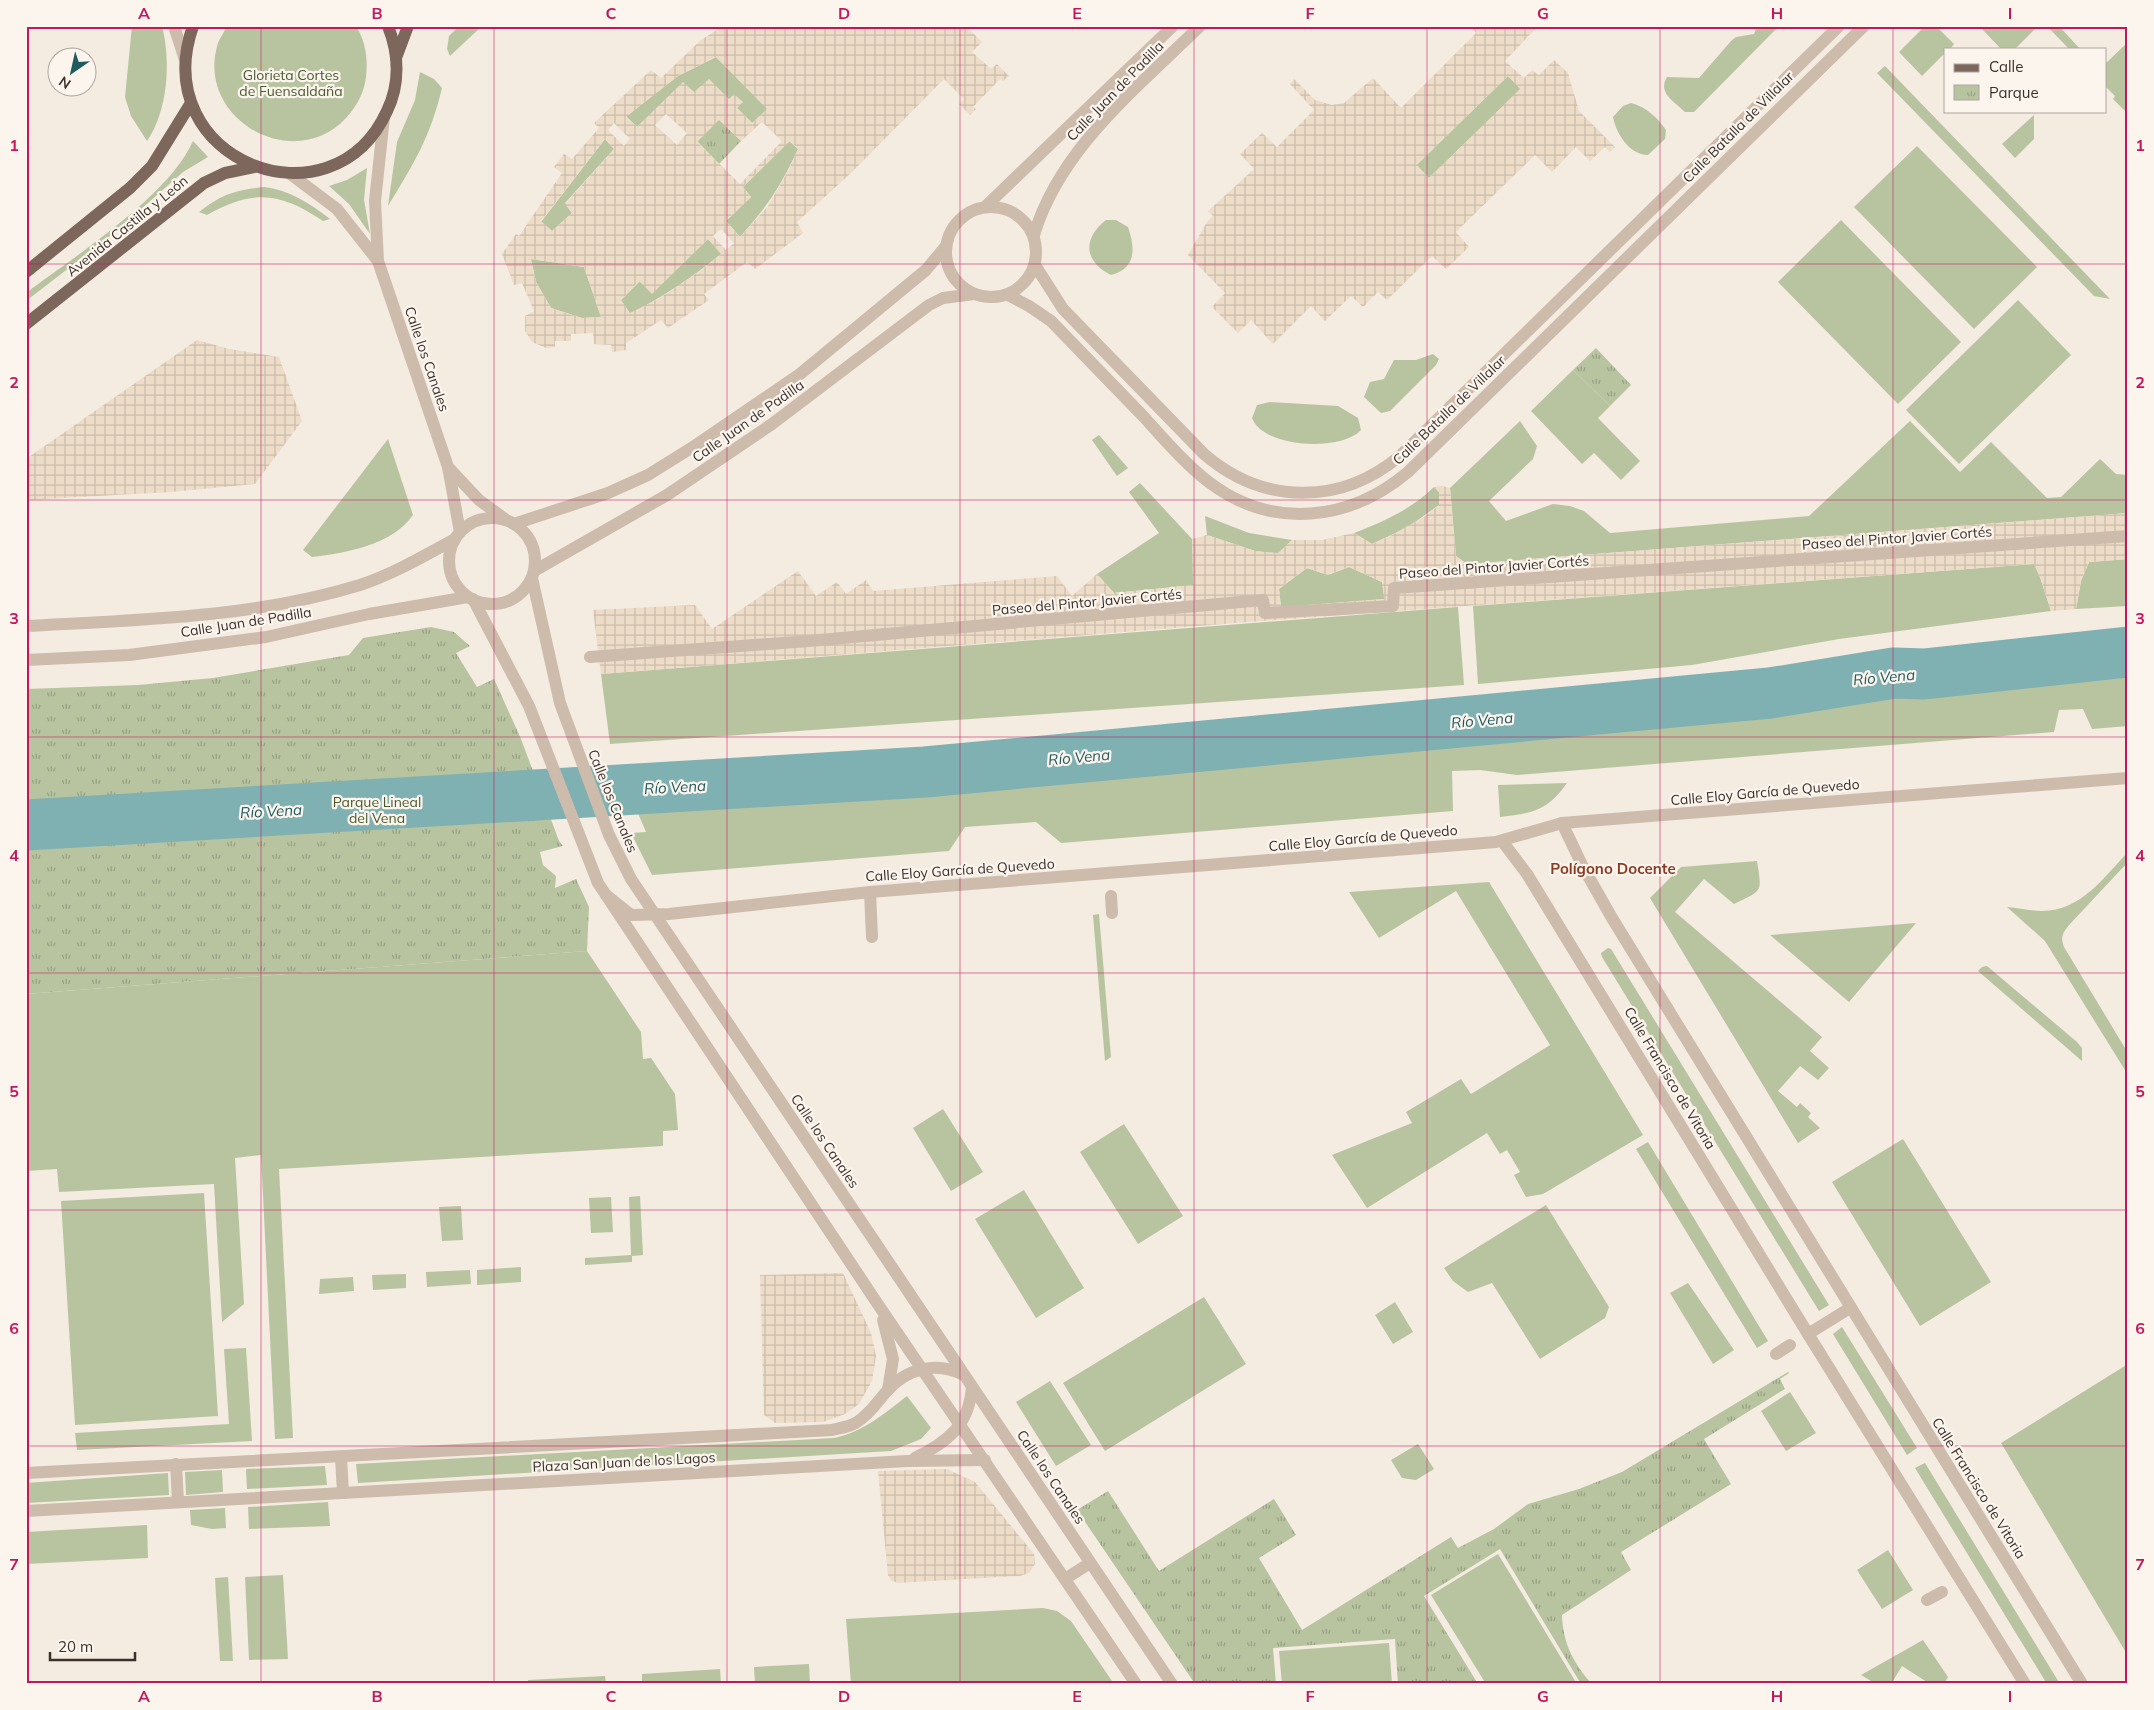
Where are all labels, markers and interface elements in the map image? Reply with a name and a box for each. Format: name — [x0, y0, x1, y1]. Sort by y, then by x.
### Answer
text: A — [138, 3, 150, 23]
text: B — [371, 3, 383, 23]
text: C — [606, 3, 617, 23]
text: D — [838, 3, 850, 23]
text: E — [1072, 3, 1082, 23]
text: F — [1305, 3, 1315, 23]
text: G — [1537, 3, 1549, 23]
text: H — [1771, 3, 1783, 23]
text: I — [2008, 3, 2012, 23]
street label: Calle Juan de Padilla — [1063, 37, 1167, 145]
north arrow — [48, 48, 98, 98]
legend — [1944, 48, 2106, 112]
text: Calle — [1989, 57, 2023, 76]
park label: Glorieta Cortes de Fuensaldaña — [239, 66, 343, 100]
street label: Calle Batalla de Villalar — [1679, 67, 1798, 186]
text: N — [55, 72, 74, 93]
text: Parque — [1989, 83, 2039, 102]
text: 1 — [9, 135, 19, 155]
text: 1 — [2135, 135, 2145, 155]
street label: Avenida Castilla y León — [63, 172, 191, 280]
street label: Calle los Canales — [401, 304, 453, 414]
street label: Calle Batalla de Villalar — [1389, 351, 1510, 469]
text: 2 — [9, 372, 19, 392]
text: 2 — [2135, 372, 2145, 392]
street label: Calle Juan de Padilla — [689, 376, 807, 466]
street label: Paseo del Pintor Javier Cortés — [1801, 522, 1993, 554]
street label: Paseo del Pintor Javier Cortés — [1398, 551, 1590, 583]
street label: Paseo del Pintor Javier Cortés — [991, 585, 1183, 619]
street label: Calle Juan de Padilla — [179, 603, 313, 641]
text: 3 — [9, 608, 19, 628]
text: 3 — [2135, 608, 2145, 628]
water label: Río Vena — [1852, 665, 1916, 689]
water label: Río Vena — [1450, 708, 1514, 732]
water label: Río Vena — [1047, 745, 1111, 769]
street label: Calle los Canales — [584, 747, 642, 855]
street label: Calle Eloy García de Quevedo — [1670, 775, 1860, 809]
water label: Río Vena — [644, 776, 706, 798]
park label: Parque Lineal del Vena — [333, 793, 421, 827]
water label: Río Vena — [240, 800, 302, 822]
street label: Calle Eloy García de Quevedo — [1268, 821, 1458, 855]
text: 4 — [9, 845, 19, 865]
text: 4 — [2135, 845, 2145, 865]
street label: Calle Eloy García de Quevedo — [865, 854, 1055, 886]
district label: Polígono Docente — [1550, 859, 1676, 878]
street label: Calle Francisco de Vitoria — [1620, 1003, 1720, 1153]
text: 5 — [9, 1081, 19, 1101]
text: 5 — [2135, 1081, 2145, 1101]
street label: Calle los Canales — [787, 1090, 863, 1192]
text: 6 — [9, 1318, 19, 1338]
text: 6 — [2135, 1318, 2145, 1338]
street label: Calle Francisco de Vitoria — [1928, 1414, 2030, 1562]
street label: Calle los Canales — [1013, 1426, 1089, 1528]
street label: Plaza San Juan de los Lagos — [532, 1448, 716, 1476]
text: 7 — [9, 1554, 19, 1574]
text: 7 — [2135, 1554, 2145, 1574]
scale bar — [50, 1630, 135, 1662]
text: 20 m — [58, 1637, 93, 1656]
text: A — [138, 1686, 150, 1706]
text: B — [371, 1686, 383, 1706]
text: C — [606, 1686, 617, 1706]
text: D — [838, 1686, 850, 1706]
text: E — [1072, 1686, 1082, 1706]
text: F — [1305, 1686, 1315, 1706]
text: G — [1537, 1686, 1549, 1706]
text: H — [1771, 1686, 1783, 1706]
text: I — [2008, 1686, 2012, 1706]

